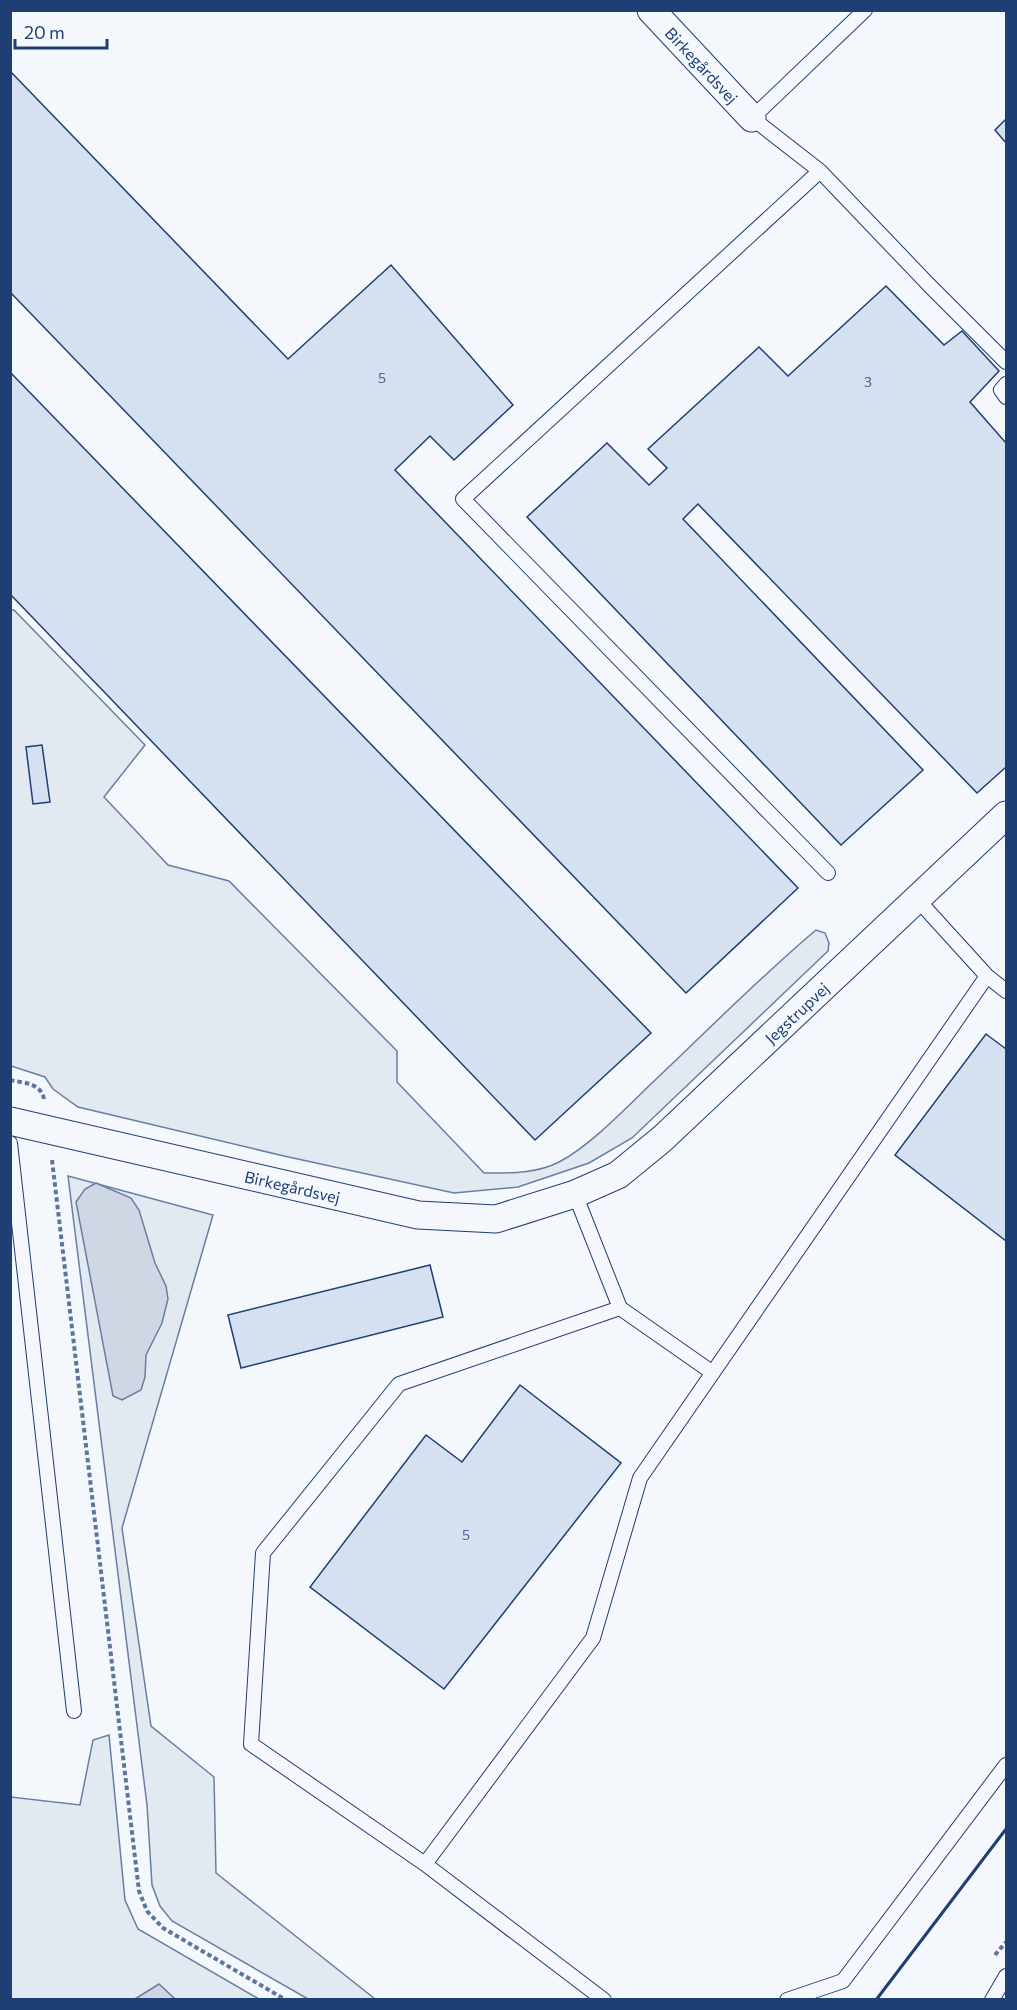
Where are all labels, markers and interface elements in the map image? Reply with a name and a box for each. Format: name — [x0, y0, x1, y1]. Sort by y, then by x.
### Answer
scale bar — [15, 12, 106, 50]
text: 20 m — [24, 21, 65, 43]
street label: Birkegårdsvej — [662, 23, 742, 107]
house number: 5 — [378, 369, 386, 386]
house number: 3 — [864, 373, 872, 390]
street label: Jegstrupvej — [760, 978, 832, 1047]
street label: Birkegårdsvej — [243, 1166, 342, 1206]
house number: 5 — [462, 1526, 470, 1543]

